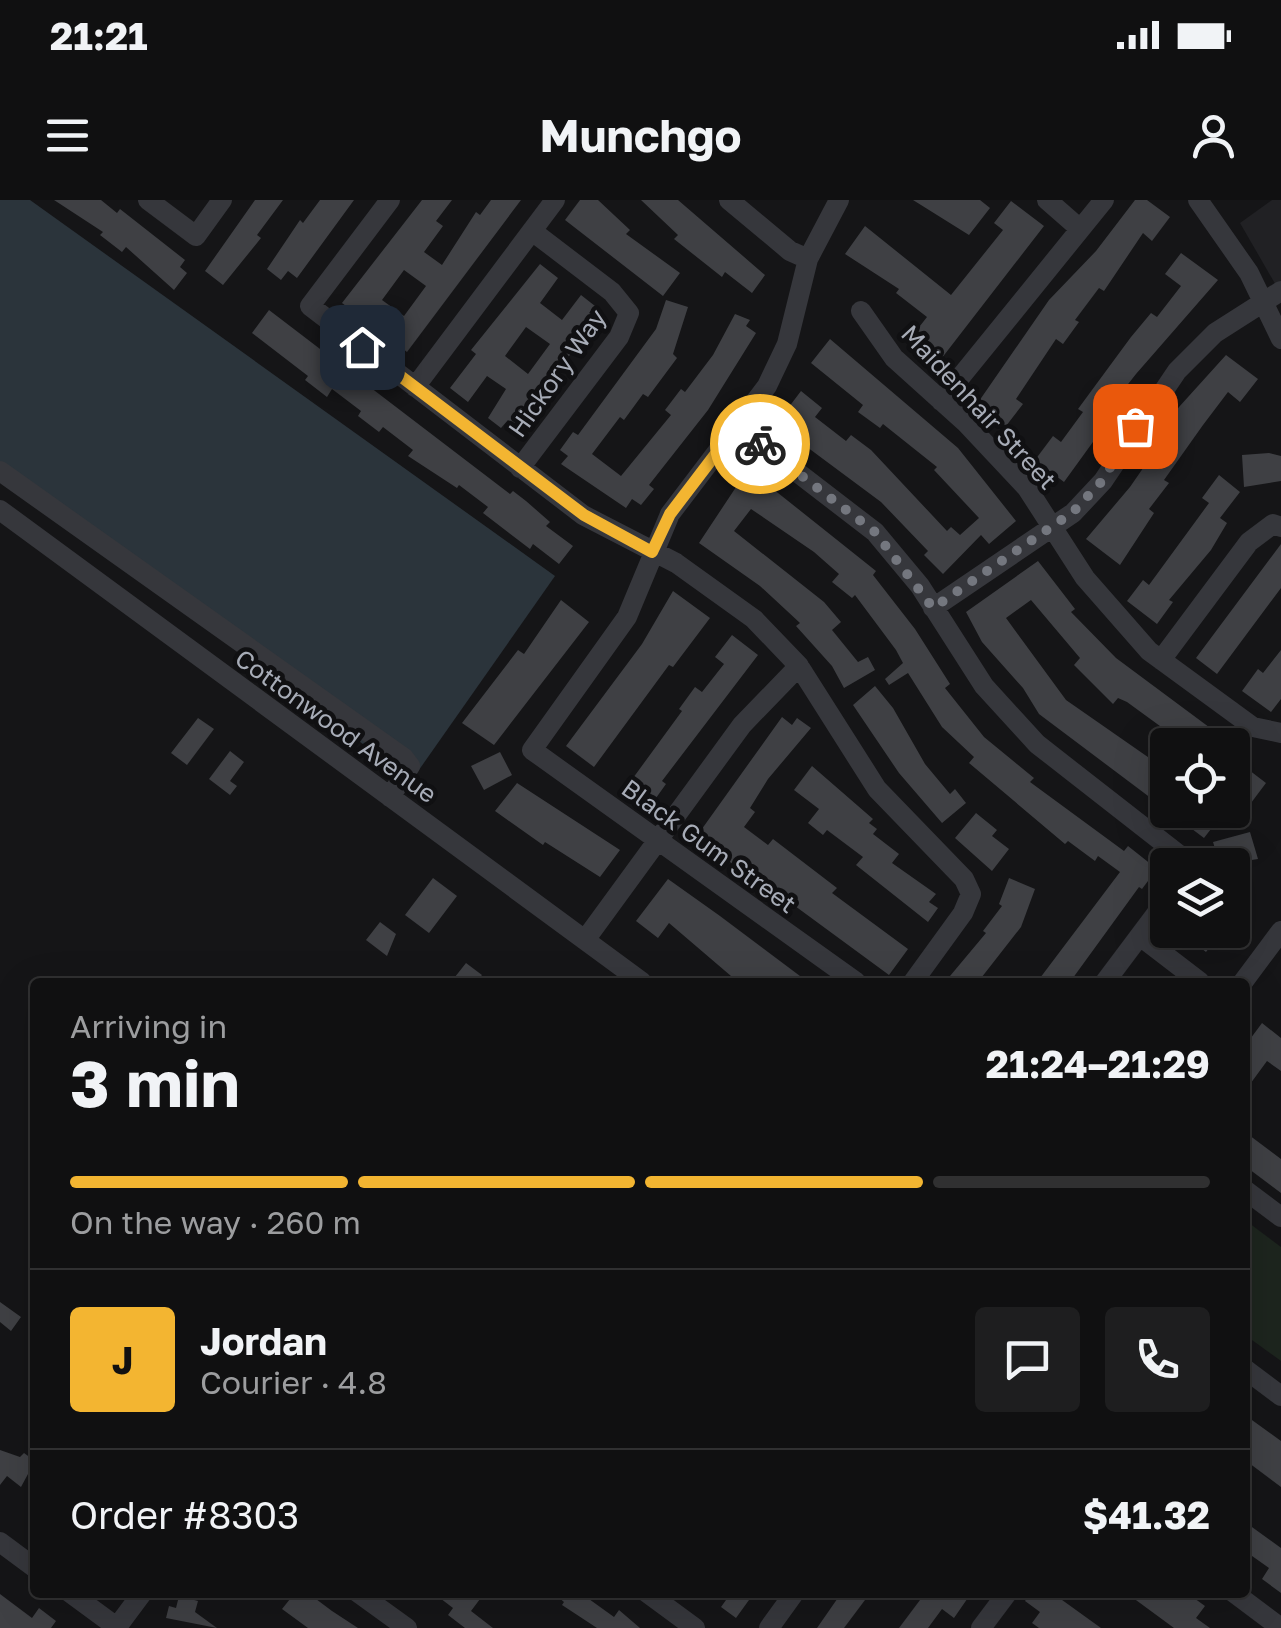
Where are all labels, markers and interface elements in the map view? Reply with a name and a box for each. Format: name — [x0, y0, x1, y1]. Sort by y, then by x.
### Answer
text: 21:21 — [50, 13, 148, 58]
icon: menu — [40, 108, 95, 163]
text: Munchgo — [540, 108, 741, 162]
icon: person — [1186, 108, 1241, 163]
street label: Hickory Way — [501, 303, 612, 443]
pin — [320, 305, 405, 390]
street label: Maidenhair Street — [895, 318, 1064, 495]
icon: home — [335, 320, 390, 375]
pin — [1093, 384, 1178, 469]
courier — [710, 394, 810, 494]
icon: bag — [1108, 399, 1163, 454]
icon: bike — [733, 417, 788, 472]
street label: Cottonwood Avenue — [229, 642, 443, 809]
map controls — [1150, 728, 1250, 948]
button: locate — [1150, 728, 1250, 828]
street label: Black Gum Street — [616, 772, 803, 919]
button: layers — [1150, 848, 1250, 948]
text: Arriving in — [70, 1007, 227, 1045]
text: 21:24–21:29 — [986, 1041, 1210, 1086]
text: 3 min — [70, 1043, 240, 1121]
text: On the way · 260 m — [70, 1203, 361, 1241]
button: chat — [975, 1307, 1080, 1412]
button: phone — [1105, 1307, 1210, 1412]
text: Jordan — [200, 1318, 327, 1363]
text: J — [112, 1337, 133, 1382]
text: Courier · 4.8 — [200, 1363, 387, 1401]
text: Order #8303 — [70, 1492, 299, 1537]
text: $41.32 — [1083, 1492, 1210, 1537]

